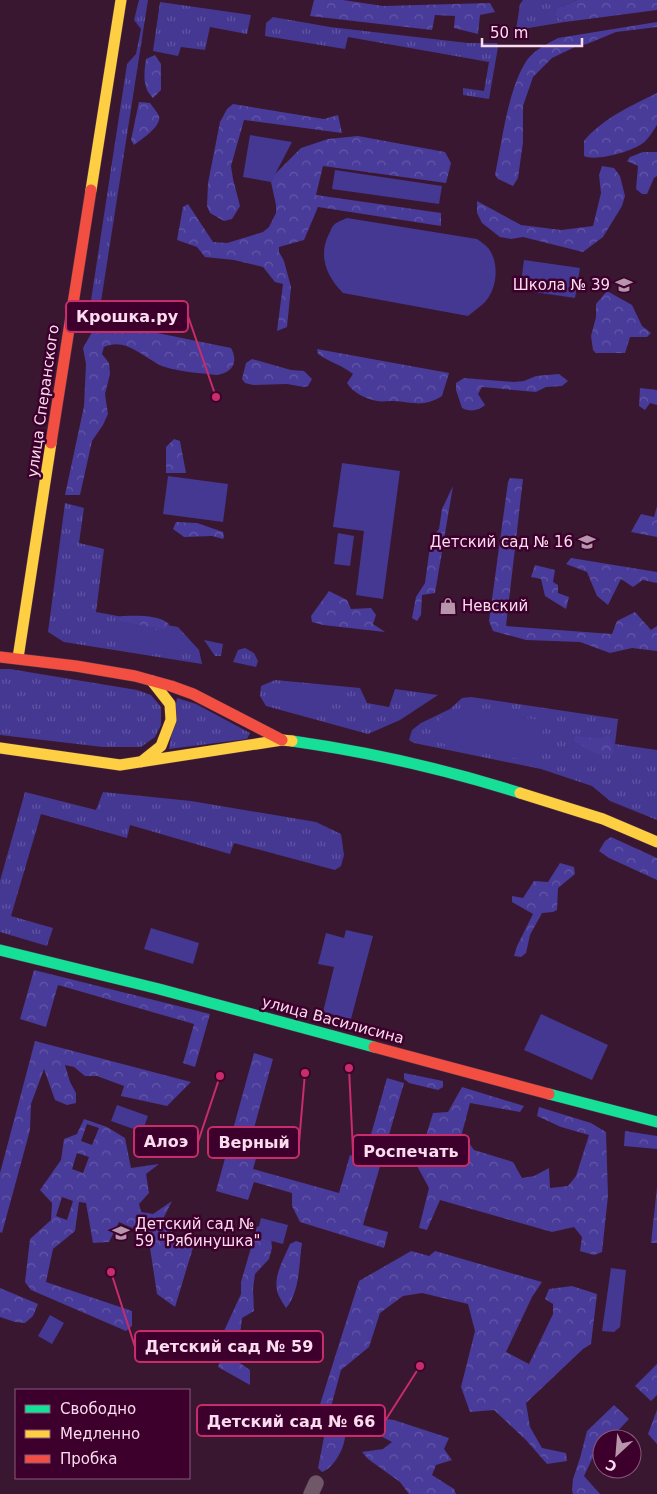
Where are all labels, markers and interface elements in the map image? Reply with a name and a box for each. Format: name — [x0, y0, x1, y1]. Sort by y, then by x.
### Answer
scale bar — [482, 15, 582, 47]
text: 50 m — [490, 24, 528, 42]
school or university icon: Школа № 39 — [614, 275, 634, 295]
place label: Школа № 39 — [513, 276, 610, 294]
callout: Крошка.ру — [66, 301, 188, 332]
text: Крошка.ру — [76, 307, 179, 326]
street label: улица Сперанского — [23, 324, 63, 478]
school or university icon: Детский сад № 16 — [577, 532, 597, 552]
place label: Детский сад № 16 — [430, 533, 573, 551]
shop icon: Невский — [438, 596, 458, 616]
place label: Невский — [462, 597, 528, 615]
street label: улица Василисина — [260, 992, 406, 1048]
callout: Алоэ — [134, 1126, 198, 1157]
callout: Верный — [208, 1127, 299, 1158]
text: Алоэ — [144, 1132, 188, 1151]
text: Верный — [218, 1133, 290, 1152]
callout: Роспечать — [353, 1135, 469, 1166]
text: Роспечать — [363, 1142, 459, 1161]
place label: Детский сад № 59 "Рябинушка" — [135, 1215, 260, 1250]
school or university icon: Детский сад № 59 "Рябинушка" — [111, 1223, 131, 1243]
callout: Детский сад № 59 — [135, 1331, 323, 1362]
text: Детский сад № 59 — [145, 1337, 313, 1356]
legend — [15, 1389, 190, 1479]
text: Свободно — [60, 1400, 136, 1418]
callout: Детский сад № 66 — [197, 1405, 385, 1436]
text: Детский сад № 66 — [207, 1412, 375, 1431]
text: Медленно — [60, 1425, 140, 1443]
north arrow — [592, 1429, 642, 1479]
text: Пробка — [60, 1450, 117, 1468]
text: С — [603, 1456, 619, 1475]

